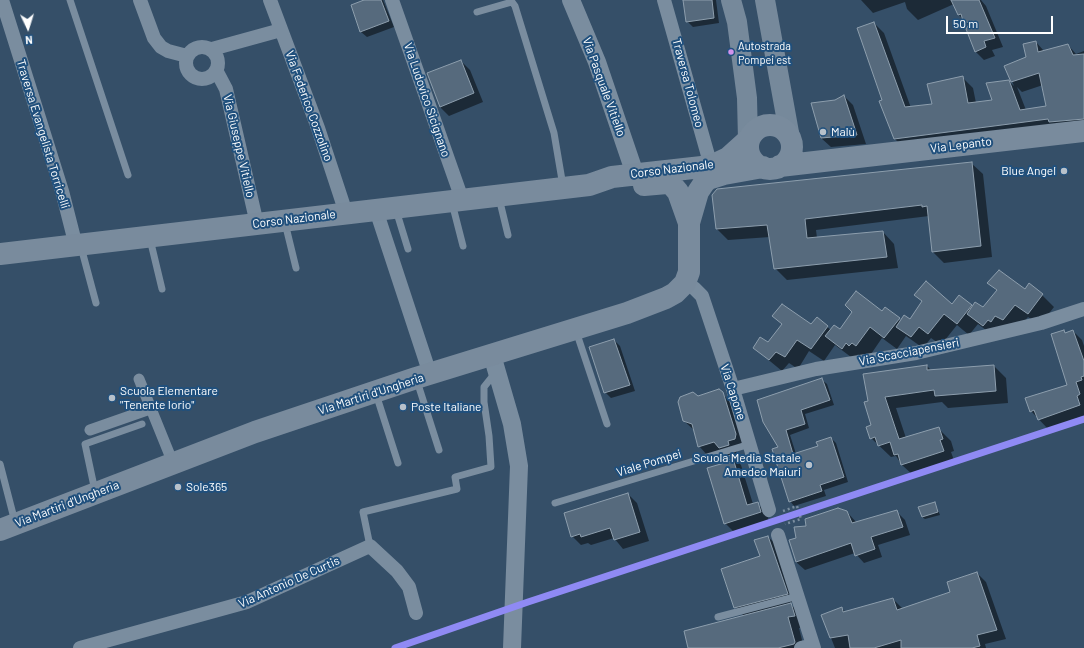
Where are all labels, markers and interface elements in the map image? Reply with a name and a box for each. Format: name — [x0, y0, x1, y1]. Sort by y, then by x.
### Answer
north arrow — [8, 8, 48, 48]
scale bar — [948, 8, 1055, 34]
text: 50 m — [953, 16, 978, 30]
text: N — [25, 34, 33, 47]
street label: Via Pasquale Vitiello — [579, 35, 629, 139]
street label: Traversa Tolomeo — [669, 37, 707, 129]
place label: Autostrada Pompei est — [738, 39, 791, 65]
street label: Via Ludovico Sicignano — [401, 41, 453, 159]
marker: Autostrada Pompei est — [726, 47, 736, 57]
street label: Via Federico Cozzolino — [282, 49, 336, 163]
street label: Traversa Evangelista Torricelli — [13, 58, 73, 210]
street label: Via Giuseppe Vitiello — [220, 93, 258, 199]
place label: Malù — [831, 125, 855, 139]
marker: Malù — [818, 127, 828, 137]
street label: Via Lepanto — [929, 134, 993, 156]
street label: Corso Nazionale — [630, 157, 714, 181]
place label: Blue Angel — [1001, 164, 1056, 178]
marker: Blue Angel — [1059, 166, 1069, 176]
street label: Corso Nazionale — [252, 207, 336, 231]
street label: Via Scacciapensieri — [858, 335, 960, 369]
street label: Via Capone — [717, 362, 749, 422]
street label: Via Martiri d'Ungheria — [316, 370, 426, 418]
place label: Scuola Elementare "Tenente Iorio" — [120, 384, 218, 412]
marker: Scuola Elementare "Tenente Iorio" — [107, 393, 117, 403]
place label: Poste Italiane — [411, 400, 482, 414]
marker: Poste Italiane — [398, 402, 408, 412]
street label: Viale Pompei — [615, 446, 683, 480]
place label: Scuola Media Statale Amedeo Maiuri — [693, 451, 801, 479]
marker: Scuola Media Statale Amedeo Maiuri — [804, 460, 814, 470]
street label: Via Martiri d'Ungheria — [13, 478, 121, 530]
place label: Sole365 — [186, 480, 227, 494]
marker: Sole365 — [173, 482, 183, 492]
street label: Via Antonio De Curtis — [236, 553, 342, 611]

